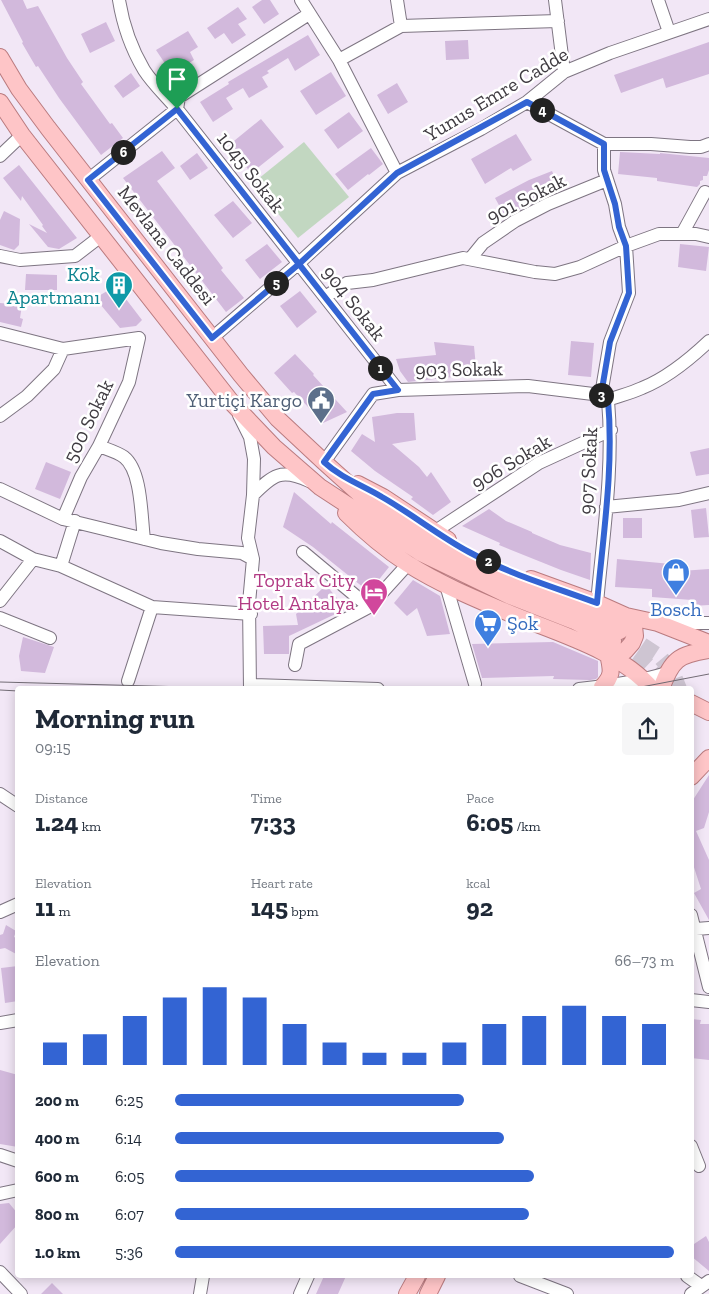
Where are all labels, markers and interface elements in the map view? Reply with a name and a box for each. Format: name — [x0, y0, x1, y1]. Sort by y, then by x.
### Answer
street label: Yunus Emre Cadde — [419, 42, 572, 147]
pin — [156, 58, 198, 109]
icon: arrive — [163, 65, 191, 93]
pin: 4 — [530, 98, 554, 122]
text: 4 — [539, 102, 546, 119]
street label: 1045 Sokak — [212, 127, 290, 218]
pin: 6 — [110, 140, 136, 164]
text: 6 — [120, 144, 127, 161]
street label: 901 Sokak — [482, 168, 570, 228]
street label: Mevlana Caddesi — [113, 180, 221, 310]
street label: 904 Sokak — [317, 261, 391, 346]
place label: Kök Apartmanı — [7, 262, 101, 309]
building icon: Kök Apartmanı — [104, 270, 134, 309]
pin: 5 — [264, 270, 288, 296]
text: 5 — [273, 275, 280, 292]
pin: 1 — [368, 356, 392, 380]
street label: 903 Sokak — [415, 356, 504, 382]
text: 1 — [378, 360, 383, 377]
street label: 500 Sokak — [58, 375, 119, 466]
pin: 3 — [588, 382, 614, 408]
public building icon: Yurtiçi Kargo — [306, 385, 336, 424]
text: 3 — [598, 387, 605, 404]
place label: Yurtiçi Kargo — [186, 388, 302, 412]
street label: 907 Sokak — [574, 426, 602, 515]
street label: 906 Sokak — [467, 429, 556, 495]
pin: 2 — [476, 548, 500, 574]
text: 2 — [485, 553, 492, 570]
shop icon: Bosch — [661, 557, 691, 596]
place label: Toprak City Hotel Antalya — [238, 568, 356, 615]
hotel icon: Toprak City Hotel Antalya — [359, 577, 389, 616]
place label: Bosch — [650, 597, 703, 621]
supermarket icon: Şok — [473, 608, 503, 647]
place label: Şok — [507, 611, 539, 635]
text: Morning run — [35, 702, 195, 735]
button: share — [622, 703, 674, 755]
text: 09:15 — [35, 738, 71, 757]
text: Distance — [35, 790, 88, 807]
text: Time — [251, 790, 282, 807]
text: Pace — [466, 790, 494, 807]
text: 1.24 — [35, 807, 78, 837]
text: 7:33 — [251, 807, 296, 837]
text: 6:05 — [466, 807, 513, 837]
text: km — [78, 818, 101, 835]
text: /km — [513, 818, 541, 835]
text: Elevation — [35, 875, 92, 892]
text: Heart rate — [251, 875, 313, 892]
text: kcal — [466, 875, 490, 892]
text: 11 — [35, 892, 55, 922]
text: 145 — [251, 892, 288, 922]
text: 92 — [466, 892, 493, 922]
text: m — [55, 903, 70, 920]
text: bpm — [288, 903, 319, 920]
text: Elevation — [35, 951, 100, 970]
text: 66–73 m — [615, 951, 674, 970]
text: 200 m — [35, 1091, 79, 1110]
text: 6:25 — [115, 1091, 144, 1110]
text: 400 m — [35, 1129, 80, 1148]
text: 6:14 — [115, 1129, 142, 1148]
text: 600 m — [35, 1167, 79, 1186]
text: 6:05 — [115, 1167, 145, 1186]
text: 800 m — [35, 1205, 79, 1224]
text: 6:07 — [115, 1205, 144, 1224]
text: 1.0 km — [35, 1243, 80, 1262]
text: 5:36 — [115, 1243, 143, 1262]

